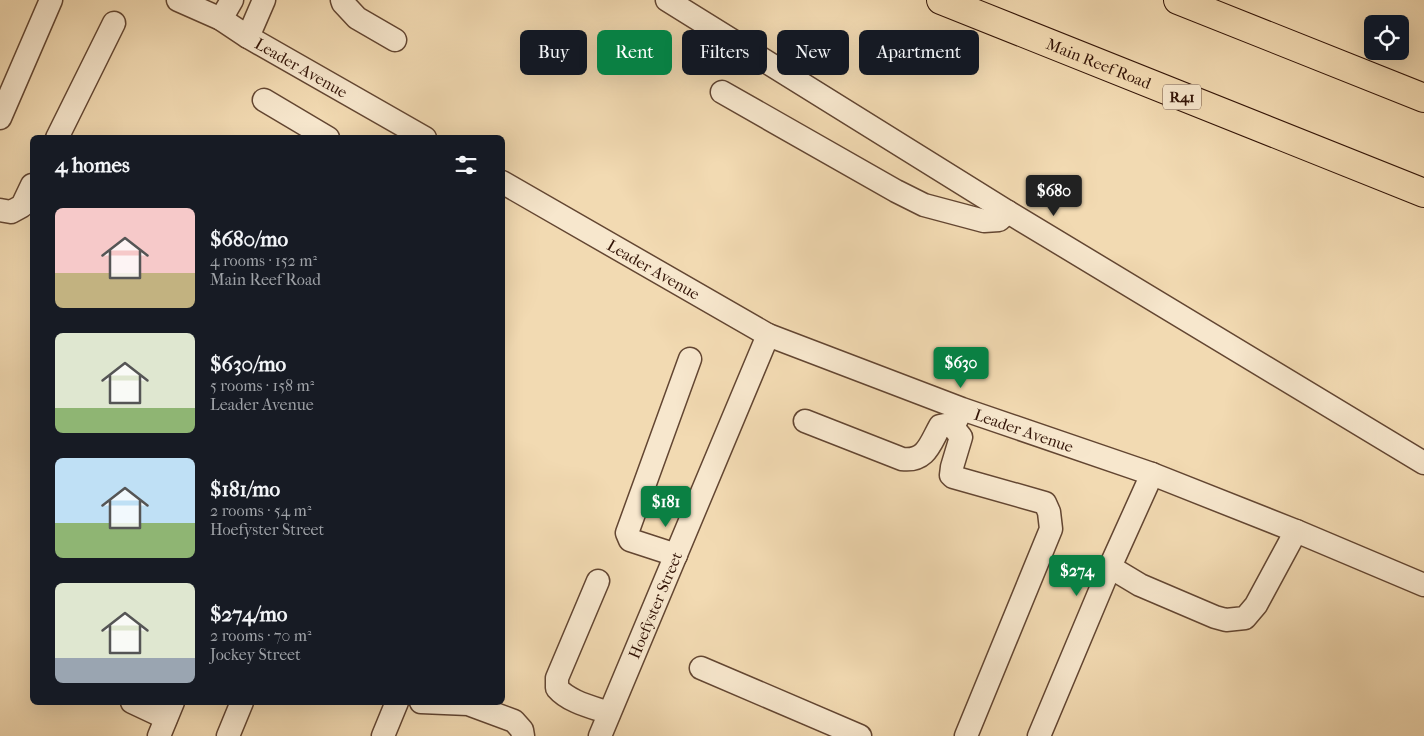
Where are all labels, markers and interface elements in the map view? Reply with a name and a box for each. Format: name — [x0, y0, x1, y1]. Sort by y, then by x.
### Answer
map controls — [1364, 15, 1409, 60]
button: locate — [1364, 15, 1409, 60]
chip: Buy — [520, 30, 587, 75]
chip: Rent — [597, 30, 672, 75]
chip: Filters — [682, 30, 767, 75]
chip: New — [777, 30, 849, 75]
chip: Apartment — [859, 30, 979, 75]
street label: Leader Avenue — [251, 34, 351, 102]
street label: Main Reef Road — [1044, 34, 1154, 93]
road number: R41 — [1163, 84, 1201, 110]
icon: filters — [452, 151, 480, 179]
text: 4 homes — [55, 153, 130, 177]
pin: $680 — [1024, 174, 1084, 217]
text: $680 — [1037, 181, 1071, 200]
text: $680/mo — [210, 227, 288, 251]
icon: home — [95, 228, 155, 288]
street label: Leader Avenue — [604, 236, 703, 304]
text: 4 rooms · 152 m² — [210, 251, 317, 270]
text: Main Reef Road — [210, 270, 321, 289]
pin: $630 — [931, 346, 991, 389]
text: $630/mo — [210, 352, 286, 376]
icon: home — [95, 353, 155, 413]
text: $630 — [945, 353, 977, 372]
text: 5 rooms · 158 m² — [210, 376, 314, 395]
text: Leader Avenue — [210, 395, 314, 414]
street label: Leader Avenue — [972, 405, 1076, 456]
text: $181/mo — [210, 477, 280, 501]
icon: home — [95, 478, 155, 538]
pin: $181 — [636, 486, 696, 528]
text: $181 — [652, 492, 680, 511]
text: 2 rooms · 54 m² — [210, 501, 311, 520]
text: Hoefyster Street — [210, 520, 324, 539]
street label: Hoefyster Street — [624, 549, 686, 662]
pin: $274 — [1047, 554, 1107, 597]
text: $274 — [1060, 561, 1094, 580]
text: $274/mo — [210, 602, 287, 626]
icon: home — [95, 603, 155, 663]
text: 2 rooms · 70 m² — [210, 626, 312, 645]
text: Jockey Street — [210, 645, 301, 664]

